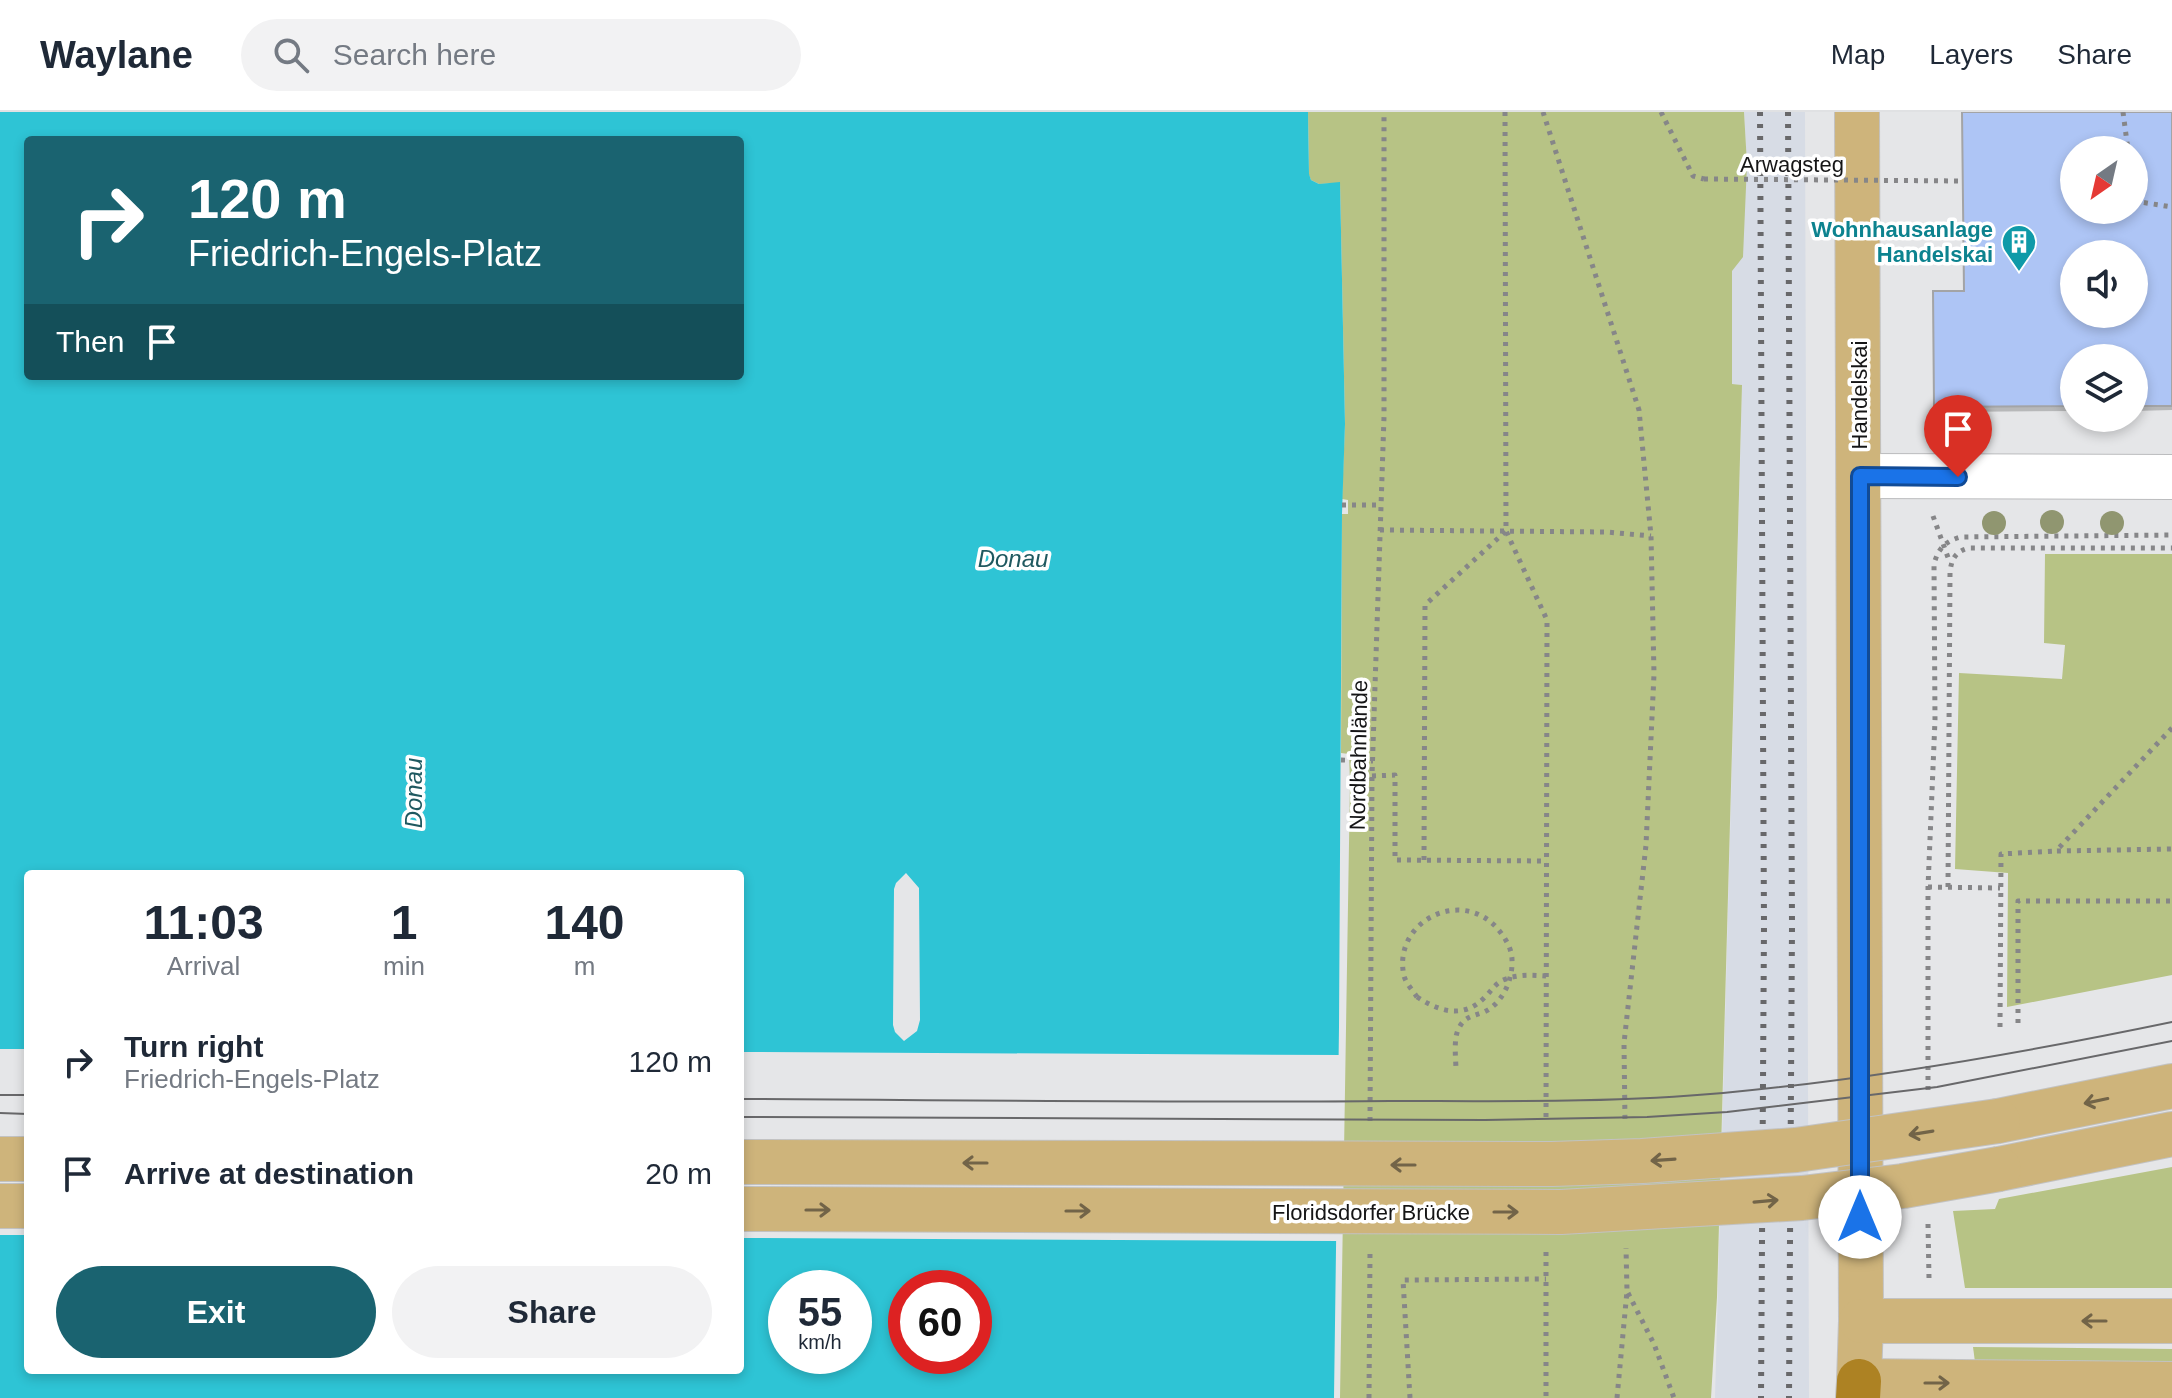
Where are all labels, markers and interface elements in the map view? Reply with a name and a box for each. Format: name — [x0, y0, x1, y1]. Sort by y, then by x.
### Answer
search box — [241, 19, 801, 91]
icon: search — [269, 33, 313, 77]
text: Waylane — [40, 34, 193, 76]
text: Search here — [333, 38, 496, 71]
text: Map — [1831, 39, 1885, 70]
text: Layers — [1929, 39, 2013, 70]
text: Share — [2057, 39, 2132, 70]
north arrow — [2060, 136, 2148, 224]
map controls — [2060, 136, 2148, 432]
street label: Arwagsteg — [1740, 152, 1844, 177]
text: 120 m — [188, 167, 347, 230]
icon: right — [56, 168, 160, 272]
place label: Wohnhausanlage Handelskai — [1811, 217, 1993, 267]
building icon: Wohnhausanlage Handelskai — [2000, 223, 2038, 273]
text: Friedrich-Engels-Platz — [188, 233, 542, 274]
button: sound — [2060, 240, 2148, 328]
icon: arrive — [140, 320, 184, 364]
text: Then — [56, 325, 124, 358]
street label: Handelskai — [1847, 341, 1872, 449]
button: layers — [2060, 344, 2148, 432]
pin — [1924, 395, 1992, 477]
icon: arrive — [1936, 407, 1980, 451]
water label: Donau — [978, 545, 1048, 572]
street label: Nordbahnlände — [1345, 680, 1372, 830]
water label: Donau — [400, 758, 427, 828]
text: 11:03 — [143, 896, 264, 949]
text: 1 — [391, 896, 417, 949]
text: 140 — [544, 896, 625, 949]
text: Arrival — [167, 951, 240, 981]
text: min — [383, 951, 425, 981]
text: m — [574, 951, 595, 981]
text: Turn right — [124, 1030, 263, 1063]
icon: right — [56, 1040, 100, 1084]
text: 120 m — [629, 1045, 712, 1078]
text: Friedrich-Engels-Platz — [124, 1064, 380, 1094]
one-way arrow — [2083, 1094, 2109, 1109]
one-way arrow — [1909, 1126, 1935, 1141]
icon: arrive — [56, 1152, 100, 1196]
one-way arrow — [1650, 1153, 1677, 1168]
one-way arrow — [962, 1155, 989, 1171]
text: Arrive at destination — [124, 1157, 414, 1190]
text: 20 m — [645, 1157, 712, 1190]
one-way arrow — [1390, 1157, 1417, 1173]
position arrow — [1818, 1175, 1902, 1259]
one-way arrow — [1752, 1193, 1779, 1208]
street label: Floridsdorfer Brücke — [1272, 1200, 1470, 1225]
one-way arrow — [804, 1202, 831, 1218]
one-way arrow — [1064, 1203, 1091, 1219]
one-way arrow — [1492, 1204, 1519, 1220]
button: Exit — [56, 1266, 376, 1358]
button: Share — [392, 1266, 712, 1358]
speed limit sign: 60 — [888, 1270, 992, 1374]
text: 55 — [798, 1290, 842, 1334]
one-way arrow — [2081, 1313, 2108, 1329]
text: km/h — [798, 1331, 842, 1353]
one-way arrow — [1923, 1375, 1950, 1391]

